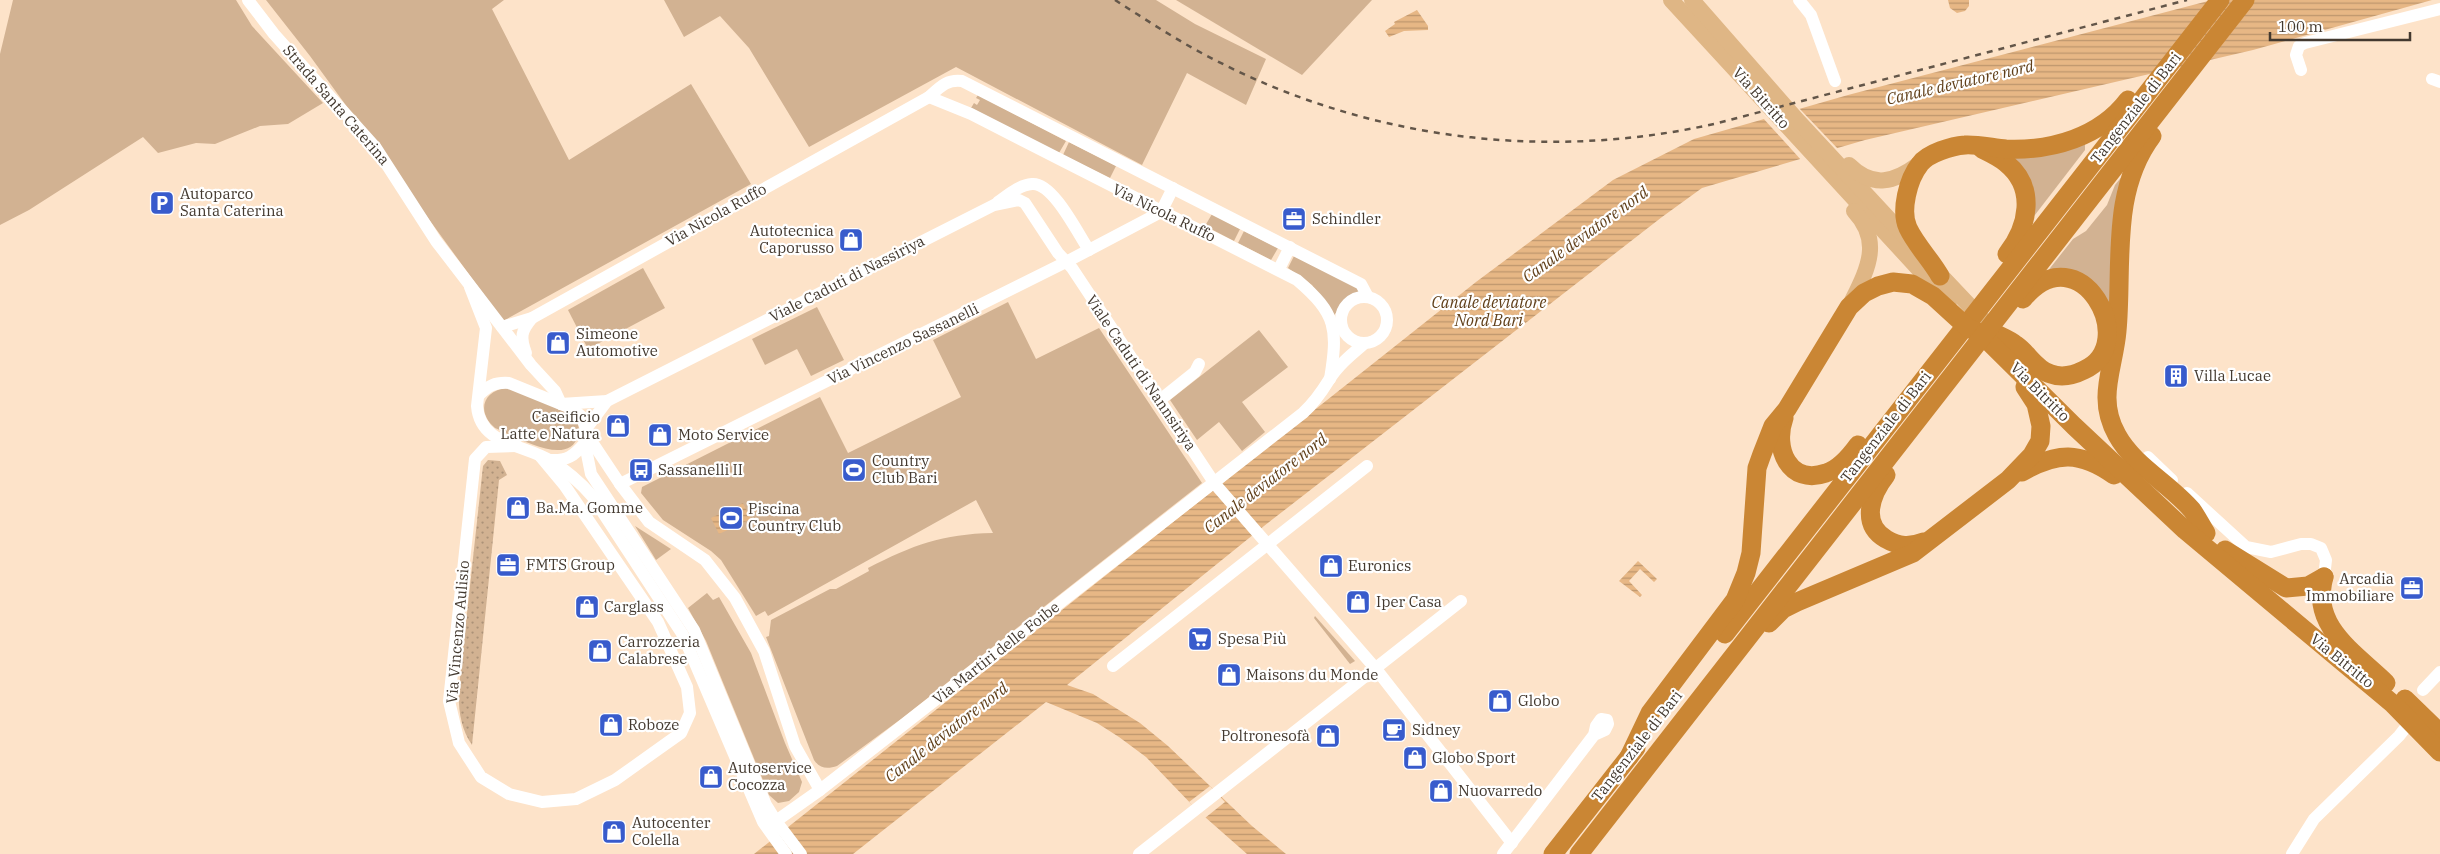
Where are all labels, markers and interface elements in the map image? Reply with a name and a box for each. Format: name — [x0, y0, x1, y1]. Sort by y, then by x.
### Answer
scale bar — [2270, 10, 2410, 42]
text: 100 m — [2278, 17, 2323, 36]
street label: Strada Santa Caterina — [279, 41, 394, 169]
street label: Tangenziale di Bari — [2086, 48, 2185, 167]
water label: Canale deviatore nord — [1884, 55, 2036, 109]
street label: Via Bitritto — [1729, 63, 1794, 132]
street label: Via Nicola Ruffo — [662, 179, 770, 250]
street label: Via Nicola Ruffo — [1109, 179, 1219, 246]
water label: Canale deviatore nord — [1518, 181, 1652, 286]
place label: Autoparco Santa Caterina — [180, 184, 284, 220]
parking icon: Autoparco Santa Caterina — [149, 190, 175, 216]
office icon: Schindler — [1281, 206, 1307, 232]
place label: Schindler — [1312, 209, 1381, 228]
place label: Autotecnica Caporusso — [750, 221, 834, 257]
shop icon: Autotecnica Caporusso — [838, 227, 864, 253]
street label: Viale Caduti di Nassiriya — [766, 231, 928, 326]
street label: Viale Caduti di Nannsiriya — [1082, 291, 1201, 454]
water label: Canale deviatore Nord Bari — [1432, 292, 1546, 330]
street label: Via Vincenzo Sassanelli — [824, 299, 982, 388]
place label: Simeone Automotive — [576, 324, 658, 360]
shop icon: Simeone Automotive — [545, 330, 571, 356]
street label: Via Bitritto — [2007, 358, 2074, 425]
building icon: Villa Lucae — [2163, 363, 2189, 389]
place label: Villa Lucae — [2194, 366, 2271, 385]
street label: Tangenziale di Bari — [1836, 367, 1935, 486]
place label: Caseificio Latte e Natura — [501, 407, 600, 443]
shop icon: Caseificio Latte e Natura — [605, 413, 631, 439]
shop icon: Moto Service — [647, 422, 673, 448]
place label: Moto Service — [678, 425, 769, 444]
water label: Canale deviatore nord — [1199, 429, 1331, 537]
place label: Country Club Bari — [872, 451, 938, 487]
bus stop icon: Sassanelli II — [628, 457, 654, 483]
sports icon: Country Club Bari — [841, 457, 867, 483]
place label: Sassanelli II — [658, 460, 743, 479]
shop icon: Ba.Ma. Gomme — [505, 495, 531, 521]
place label: Ba.Ma. Gomme — [536, 498, 643, 517]
place label: Piscina Country Club — [748, 499, 841, 535]
sports icon: Piscina Country Club — [718, 505, 744, 531]
office icon: FMTS Group — [495, 552, 521, 578]
shop icon: Euronics — [1318, 553, 1344, 579]
place label: FMTS Group — [526, 555, 615, 574]
place label: Euronics — [1348, 556, 1411, 575]
street label: Via Vincenzo Aulisio — [442, 560, 473, 704]
place label: Arcadia Immobiliare — [2306, 569, 2394, 605]
office icon: Arcadia Immobiliare — [2399, 575, 2425, 601]
shop icon: Iper Casa — [1345, 589, 1371, 615]
place label: Iper Casa — [1376, 592, 1442, 611]
shop icon: Carglass — [574, 594, 600, 620]
place label: Carglass — [604, 597, 664, 616]
street label: Via Martiri delle Foibe — [928, 597, 1063, 708]
supermarket icon: Spesa Più — [1187, 626, 1213, 652]
place label: Spesa Più — [1218, 629, 1287, 648]
street label: Via Bitritto — [2307, 629, 2378, 692]
place label: Carrozzeria Calabrese — [618, 632, 700, 668]
shop icon: Carrozzeria Calabrese — [587, 638, 613, 664]
shop icon: Maisons du Monde — [1216, 662, 1242, 688]
place label: Maisons du Monde — [1246, 665, 1378, 684]
water label: Canale deviatore nord — [880, 678, 1012, 786]
street label: Tangenziale di Bari — [1587, 686, 1686, 805]
shop icon: Globo — [1487, 688, 1513, 714]
place label: Globo — [1518, 691, 1559, 710]
shop icon: Roboze — [598, 712, 624, 738]
place label: Roboze — [628, 715, 679, 734]
cafe icon: Sidney — [1381, 717, 1407, 743]
place label: Sidney — [1412, 720, 1460, 739]
shop icon: Poltronesofà — [1315, 723, 1341, 749]
place label: Poltronesofà — [1221, 726, 1310, 745]
shop icon: Globo Sport — [1402, 745, 1428, 771]
place label: Globo Sport — [1432, 748, 1515, 767]
place label: Autoservice Cocozza — [728, 758, 812, 794]
shop icon: Autoservice Cocozza — [698, 764, 724, 790]
shop icon: Nuovarredo — [1428, 778, 1454, 804]
place label: Nuovarredo — [1458, 781, 1542, 800]
place label: Autocenter Colella — [632, 813, 711, 849]
shop icon: Autocenter Colella — [601, 819, 627, 845]

